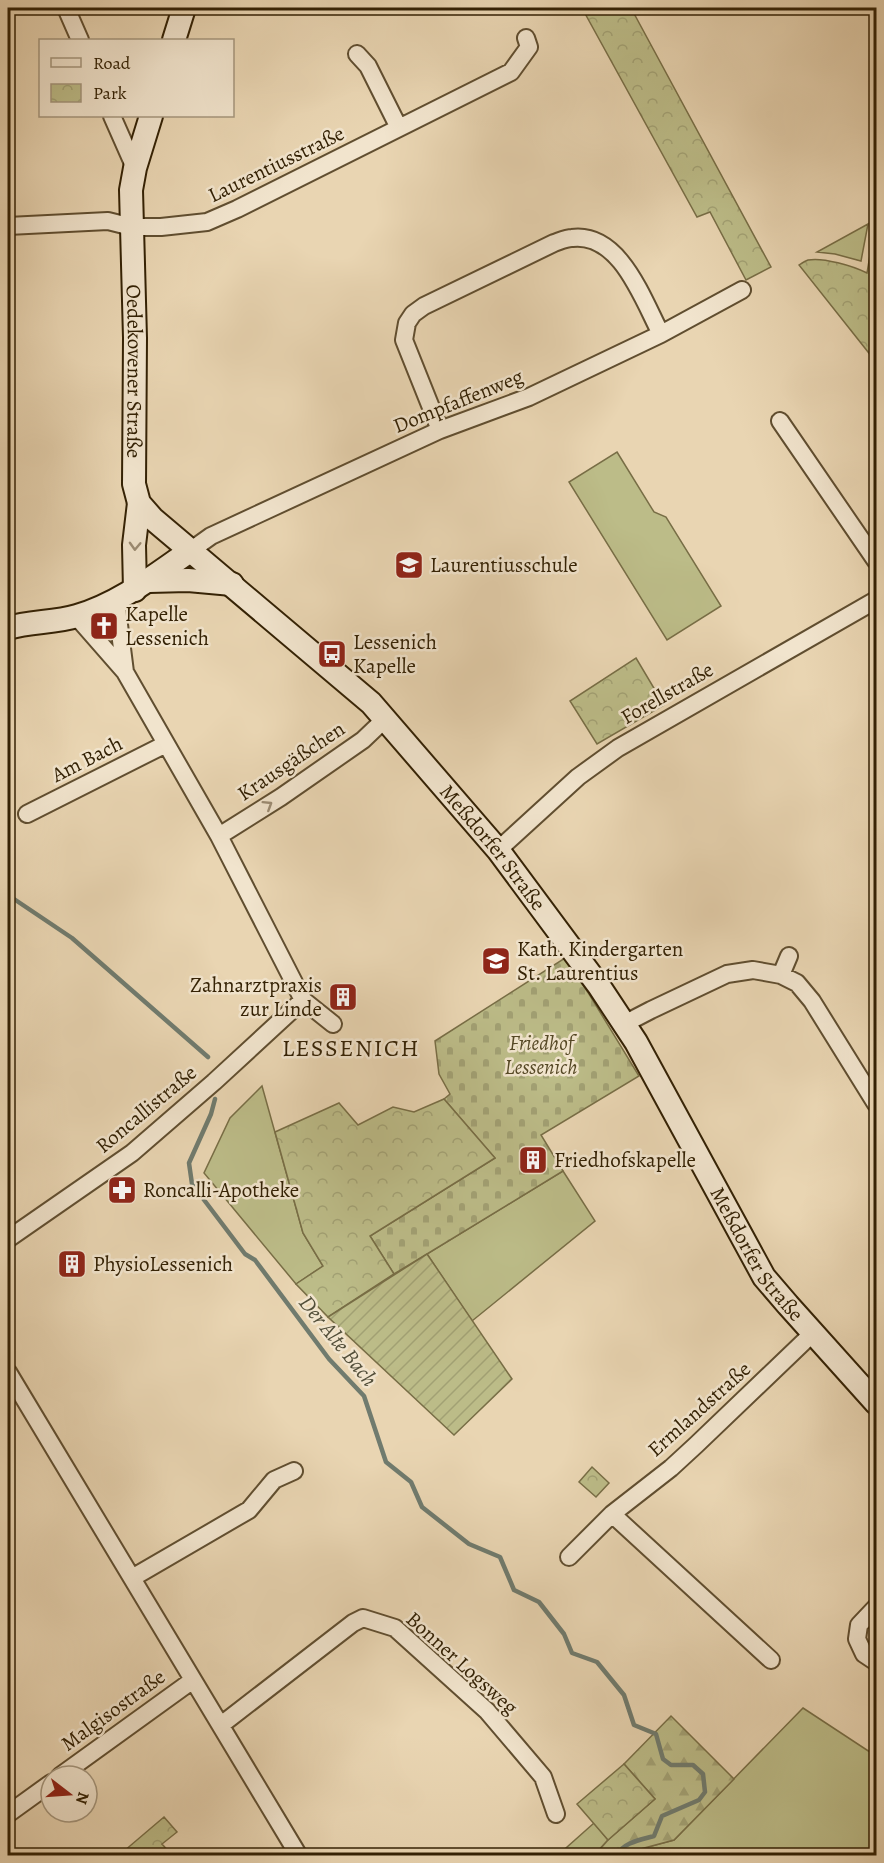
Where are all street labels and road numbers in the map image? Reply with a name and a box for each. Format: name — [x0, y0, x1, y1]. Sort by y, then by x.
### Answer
street label: Laurentiusstraße — [203, 119, 349, 209]
street label: Oedekovener Straße — [120, 284, 149, 458]
street label: Dompfaffenweg — [389, 362, 528, 440]
street label: Forellstraße — [616, 655, 718, 731]
street label: Krausgäßchen — [232, 715, 350, 807]
street label: Am Bach — [46, 729, 127, 789]
street label: Meßdorfer Straße — [433, 778, 552, 916]
street label: Roncallistraße — [90, 1059, 202, 1159]
street label: Meßdorfer Straße — [704, 1182, 810, 1327]
street label: Ermlandstraße — [641, 1355, 757, 1463]
street label: Bonner Logsweg — [400, 1605, 524, 1721]
street label: Malgisostraße — [55, 1663, 171, 1757]

